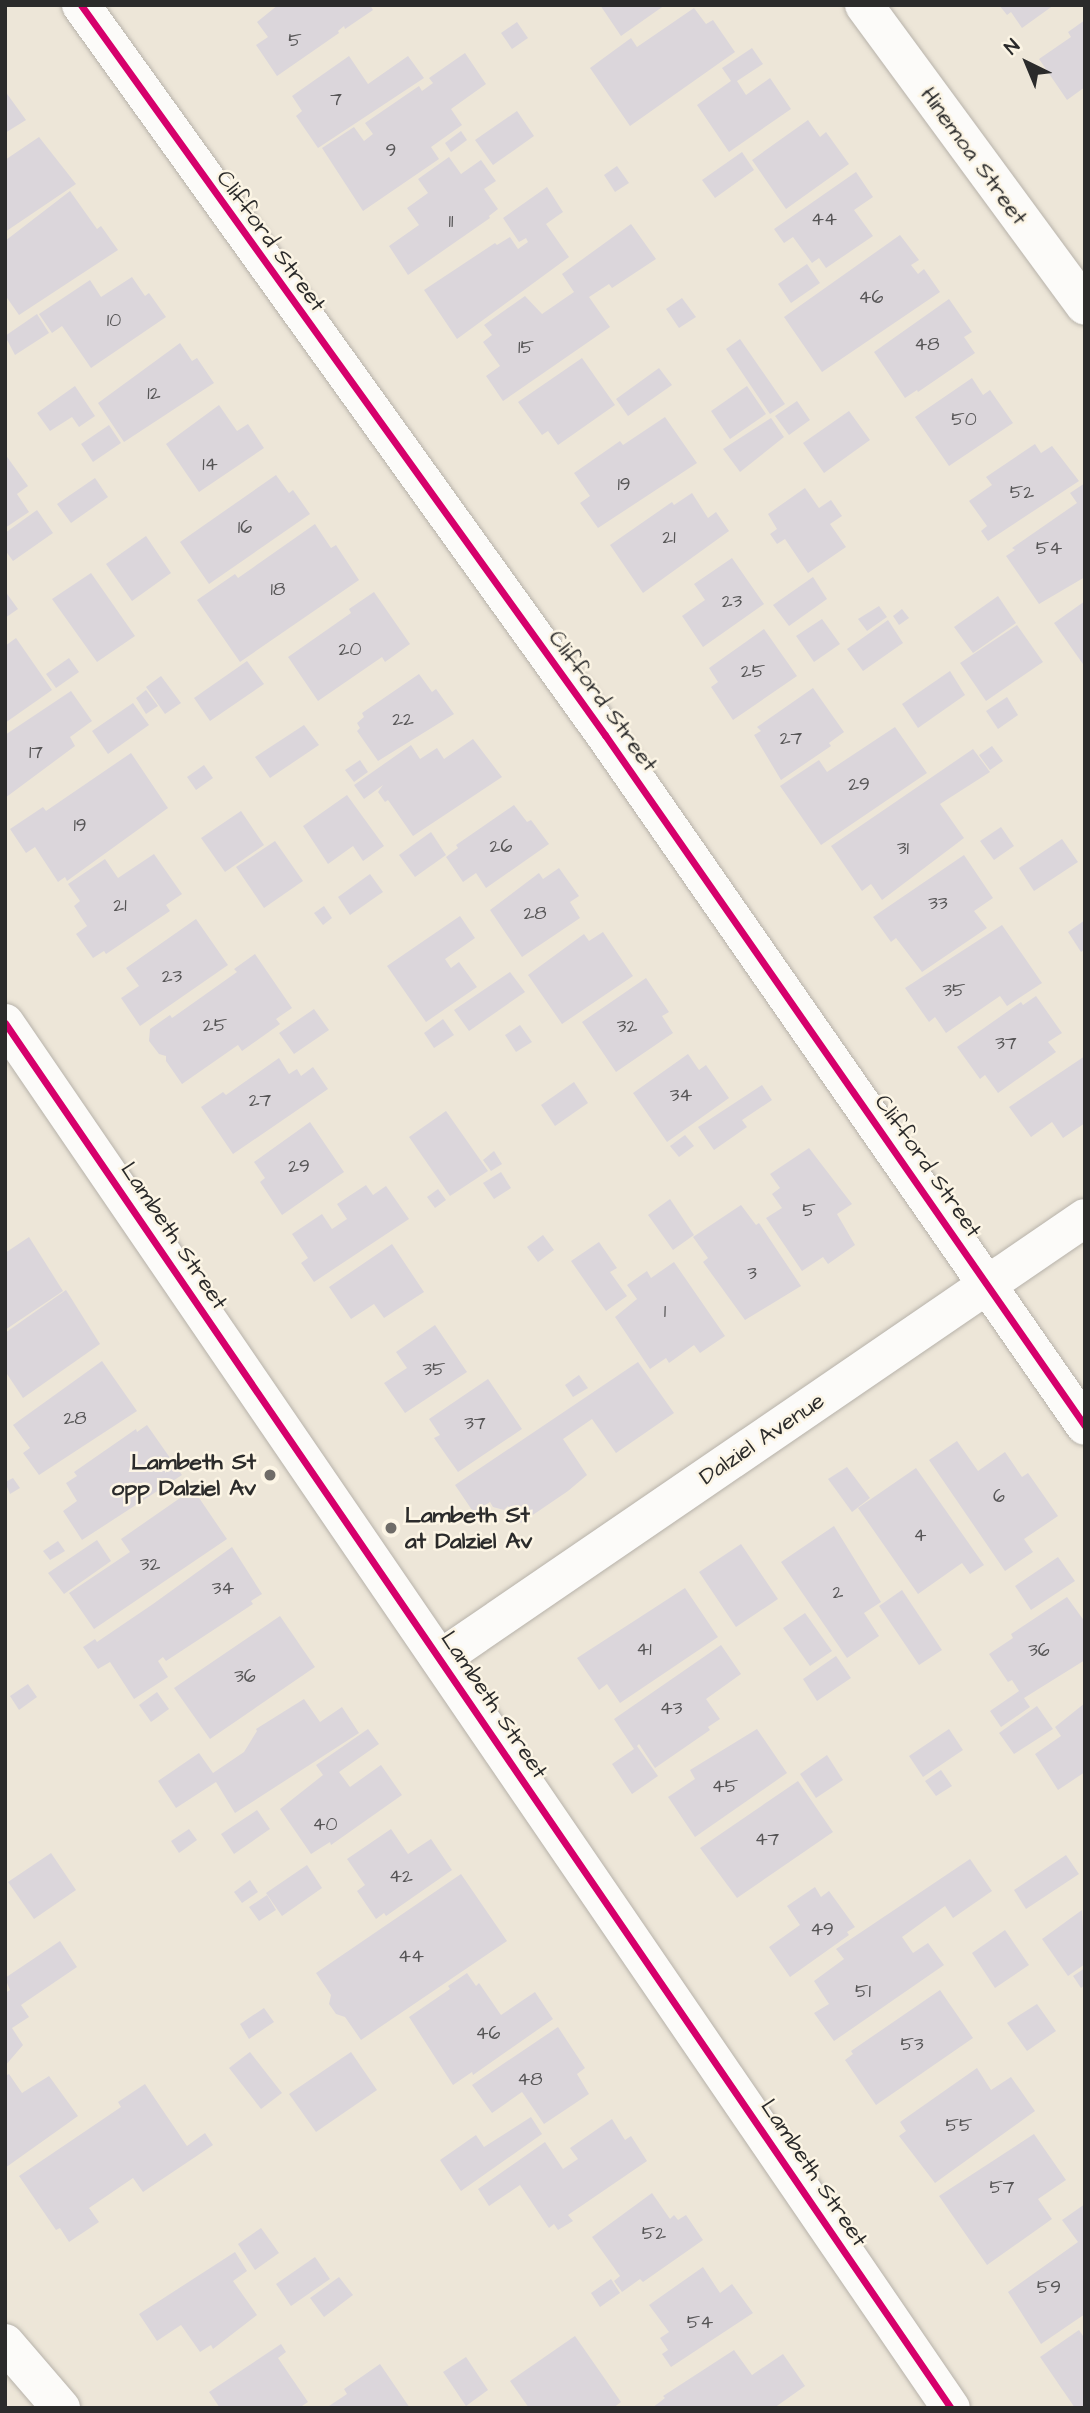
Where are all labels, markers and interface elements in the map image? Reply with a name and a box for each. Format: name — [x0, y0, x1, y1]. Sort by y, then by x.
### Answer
north arrow — [992, 28, 1062, 98]
house number: 5 — [288, 30, 302, 52]
text: N — [999, 33, 1026, 61]
street label: Hinemoa Street — [915, 82, 1033, 230]
house number: 7 — [330, 89, 342, 111]
house number: 9 — [386, 140, 396, 162]
street label: Clifford Street — [210, 165, 332, 317]
house number: 44 — [811, 209, 837, 231]
house number: 11 — [449, 211, 453, 233]
house number: 46 — [859, 287, 883, 309]
house number: 10 — [107, 310, 121, 332]
house number: 48 — [914, 334, 940, 356]
house number: 15 — [518, 337, 534, 359]
house number: 12 — [147, 383, 161, 405]
house number: 50 — [951, 409, 977, 431]
house number: 14 — [202, 454, 218, 476]
house number: 19 — [617, 474, 631, 496]
house number: 52 — [1010, 482, 1034, 504]
house number: 16 — [238, 517, 252, 539]
house number: 21 — [662, 527, 676, 549]
house number: 54 — [1036, 538, 1062, 560]
house number: 18 — [271, 579, 285, 601]
house number: 23 — [722, 591, 742, 613]
street label: Clifford Street — [542, 625, 664, 777]
house number: 20 — [339, 639, 361, 661]
house number: 25 — [741, 661, 765, 683]
house number: 22 — [392, 709, 414, 731]
house number: 27 — [780, 728, 802, 750]
house number: 17 — [29, 742, 43, 764]
house number: 29 — [848, 774, 870, 796]
house number: 19 — [73, 815, 87, 837]
house number: 26 — [490, 836, 512, 858]
house number: 31 — [897, 838, 909, 860]
house number: 33 — [928, 893, 948, 915]
house number: 21 — [113, 895, 127, 917]
house number: 28 — [523, 903, 547, 925]
house number: 23 — [162, 966, 182, 988]
house number: 35 — [942, 980, 966, 1002]
house number: 25 — [203, 1015, 227, 1037]
house number: 32 — [617, 1016, 637, 1038]
house number: 37 — [995, 1033, 1017, 1055]
house number: 34 — [670, 1085, 692, 1107]
street label: Clifford Street — [868, 1089, 988, 1243]
house number: 27 — [249, 1090, 271, 1112]
house number: 29 — [288, 1156, 310, 1178]
street label: Lambeth Street — [115, 1157, 233, 1315]
house number: 5 — [802, 1200, 816, 1222]
house number: 3 — [747, 1263, 757, 1285]
house number: 1 — [664, 1301, 666, 1323]
house number: 35 — [422, 1359, 446, 1381]
street label: Dalziel Avenue — [694, 1387, 830, 1491]
house number: 28 — [63, 1408, 87, 1430]
house number: 37 — [464, 1413, 486, 1435]
place label: Lambeth St opp Dalziel Av — [111, 1448, 256, 1502]
marker: Lambeth St opp Dalziel Av — [262, 1467, 278, 1483]
house number: 6 — [993, 1486, 1005, 1508]
place label: Lambeth St at Dalziel Av — [405, 1501, 532, 1555]
marker: Lambeth St at Dalziel Av — [383, 1520, 399, 1536]
house number: 4 — [914, 1525, 926, 1547]
house number: 32 — [140, 1554, 160, 1576]
house number: 34 — [212, 1578, 234, 1600]
house number: 2 — [833, 1582, 843, 1604]
street label: Lambeth Street — [435, 1626, 553, 1784]
house number: 41 — [636, 1639, 652, 1661]
house number: 36 — [1028, 1640, 1050, 1662]
house number: 36 — [234, 1666, 256, 1688]
house number: 43 — [660, 1698, 682, 1720]
house number: 45 — [712, 1776, 738, 1798]
house number: 40 — [313, 1814, 337, 1836]
house number: 47 — [755, 1829, 779, 1851]
house number: 42 — [389, 1866, 413, 1888]
house number: 49 — [810, 1919, 834, 1941]
house number: 44 — [398, 1946, 424, 1968]
house number: 51 — [855, 1981, 871, 2003]
house number: 46 — [476, 2023, 500, 2045]
house number: 53 — [900, 2034, 924, 2056]
house number: 48 — [517, 2069, 543, 2091]
street label: Lambeth Street — [755, 2094, 873, 2252]
house number: 55 — [946, 2115, 972, 2137]
house number: 57 — [989, 2177, 1015, 2199]
house number: 52 — [642, 2223, 666, 2245]
house number: 59 — [1037, 2277, 1061, 2299]
house number: 54 — [687, 2312, 713, 2334]

